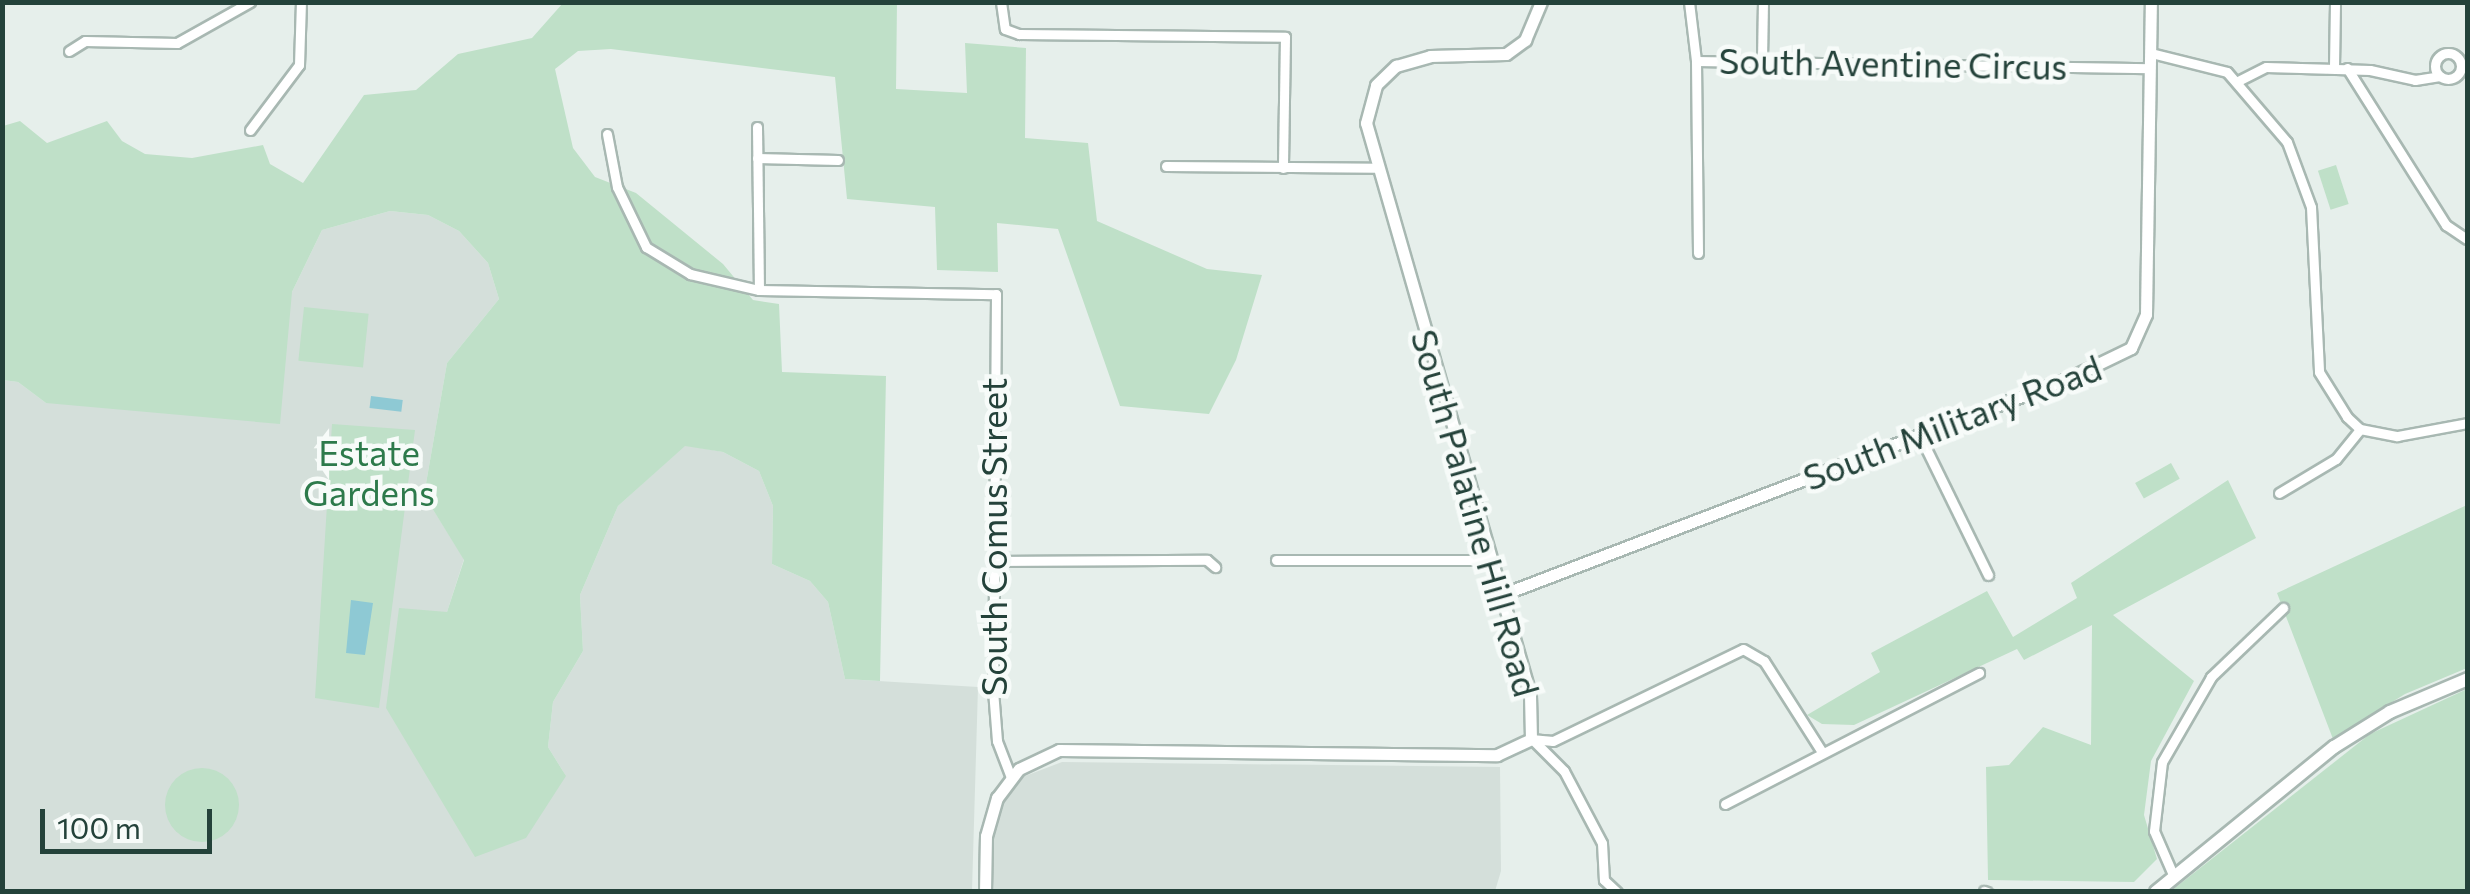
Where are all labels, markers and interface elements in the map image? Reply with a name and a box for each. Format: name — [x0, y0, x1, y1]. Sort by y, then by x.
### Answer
street label: South Aventine Circus — [1718, 39, 2068, 87]
street label: South Palatine Hill Road — [1404, 325, 1548, 701]
street label: South Military Road — [1797, 346, 2107, 498]
street label: South Comus Street — [972, 378, 1014, 696]
park label: Estate Gardens — [303, 431, 435, 513]
scale bar — [45, 789, 218, 851]
text: 100 m — [57, 808, 141, 845]

